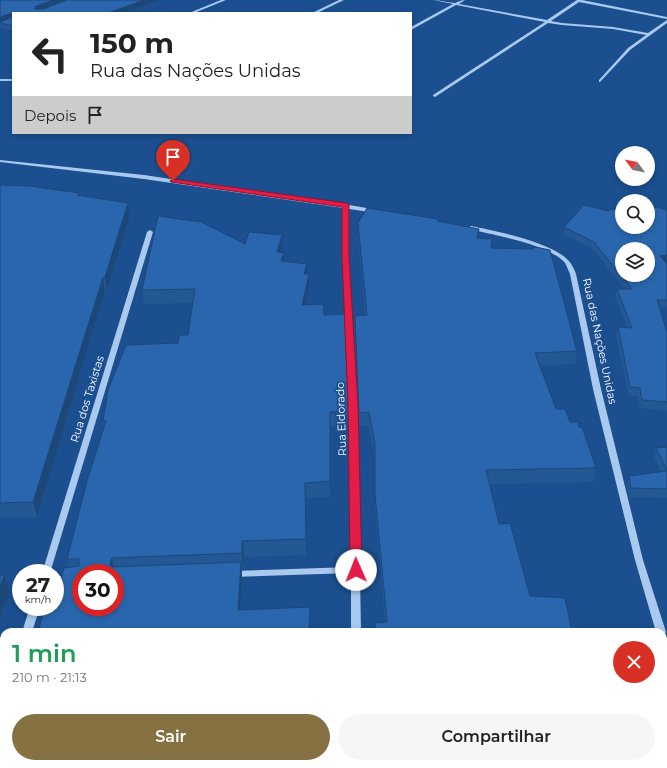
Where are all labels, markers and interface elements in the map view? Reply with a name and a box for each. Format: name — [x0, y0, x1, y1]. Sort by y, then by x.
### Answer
text: 150 m — [90, 26, 174, 60]
icon: left — [24, 28, 76, 80]
text: Rua das Nações Unidas — [90, 60, 301, 82]
icon: arrive — [84, 104, 106, 126]
text: Depois — [24, 106, 76, 125]
pin — [156, 140, 190, 181]
icon: arrive — [162, 146, 184, 168]
north arrow — [615, 146, 655, 186]
map controls — [615, 146, 655, 282]
button: search — [615, 194, 655, 234]
button: layers — [615, 242, 655, 282]
street label: Rua das Nações Unidas — [580, 277, 620, 406]
street label: Rua dos Taxistas — [67, 353, 107, 444]
street label: Rua Eldorado — [333, 382, 349, 456]
position arrow — [335, 549, 377, 591]
speed limit sign: 30 — [72, 564, 124, 616]
text: 27 — [26, 573, 50, 597]
text: km/h — [25, 593, 51, 606]
text: 1 min — [12, 639, 76, 668]
button: close — [613, 641, 655, 683]
text: 210 m · 21:13 — [12, 669, 87, 685]
button: Sair — [12, 714, 330, 760]
button: Compartilhar — [338, 714, 655, 760]

